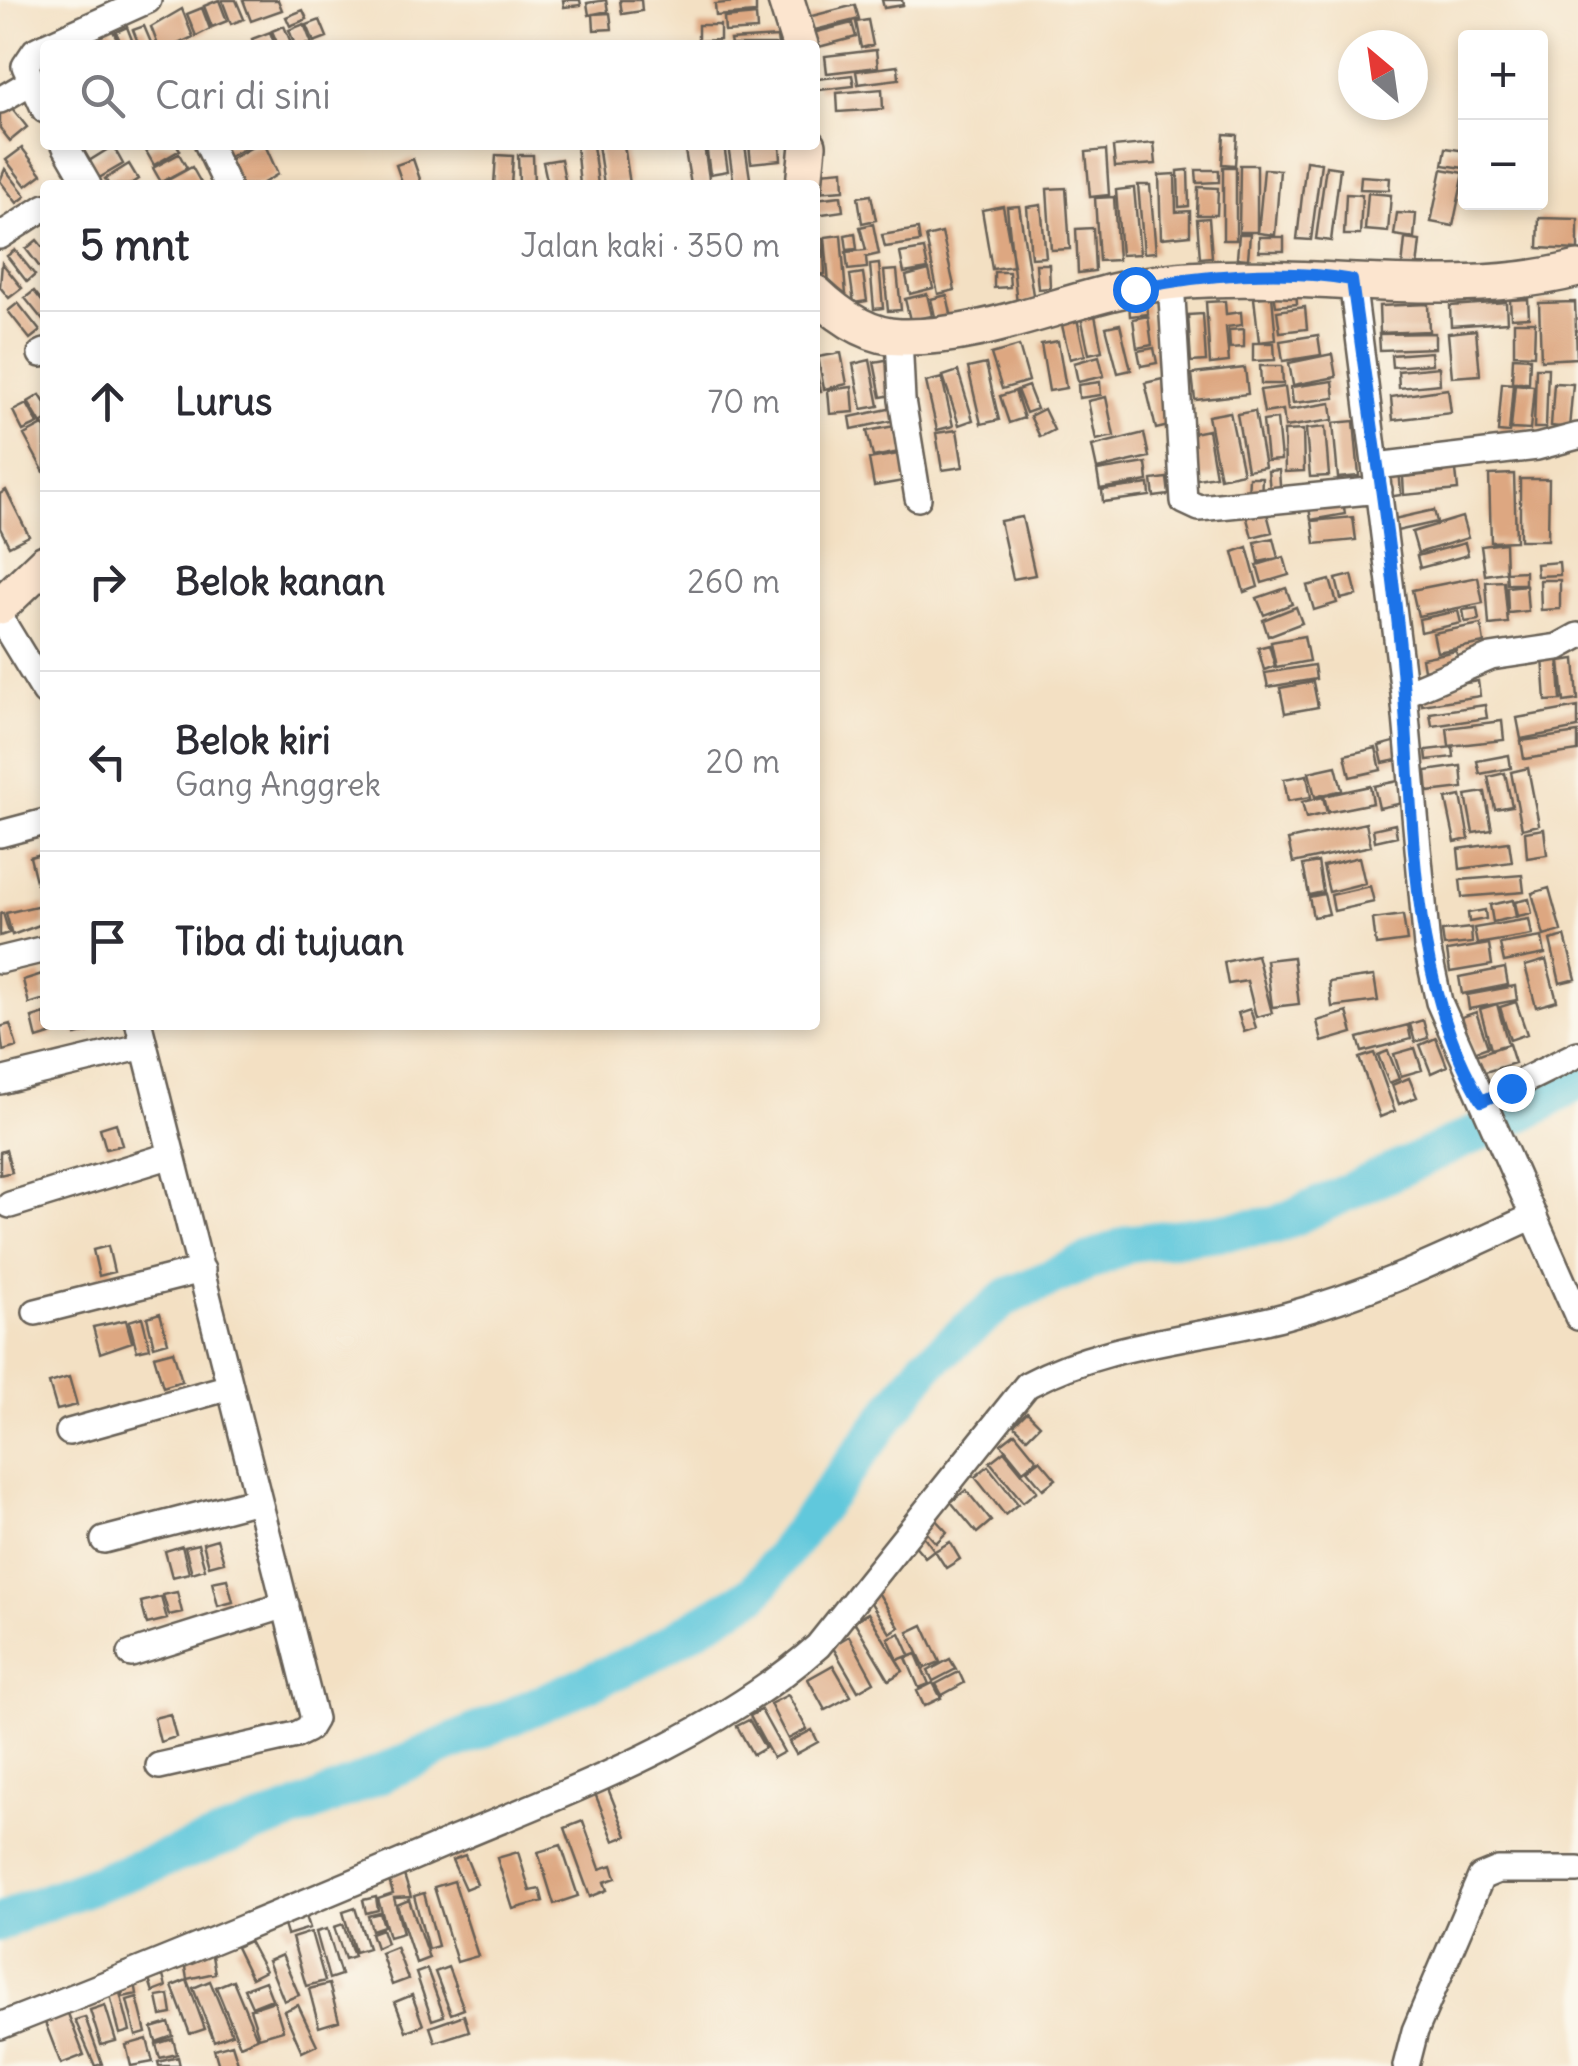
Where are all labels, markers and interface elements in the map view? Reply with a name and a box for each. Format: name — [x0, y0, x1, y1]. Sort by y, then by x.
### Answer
north arrow — [1338, 30, 1428, 120]
map controls — [1458, 30, 1548, 210]
button: + — [1458, 30, 1548, 120]
search box — [40, 40, 820, 150]
icon: search — [75, 68, 130, 123]
text: Cari di sini — [155, 72, 331, 119]
button: − — [1458, 120, 1548, 210]
text: 5 mnt — [80, 219, 189, 271]
text: Jalan kaki · 350 m — [520, 225, 780, 266]
route start — [1113, 267, 1159, 313]
icon: ahead — [80, 374, 135, 429]
text: Lurus — [175, 378, 272, 425]
text: 70 m — [708, 381, 780, 422]
icon: right — [80, 554, 135, 609]
text: Belok kanan — [175, 558, 385, 605]
text: 260 m — [687, 561, 780, 602]
text: Belok kiri — [175, 717, 331, 764]
icon: left — [80, 734, 135, 789]
text: 20 m — [706, 741, 780, 782]
text: Gang Anggrek — [175, 764, 381, 805]
icon: arrive — [80, 914, 135, 969]
text: Tiba di tujuan — [175, 918, 404, 965]
route end — [1489, 1066, 1535, 1112]

